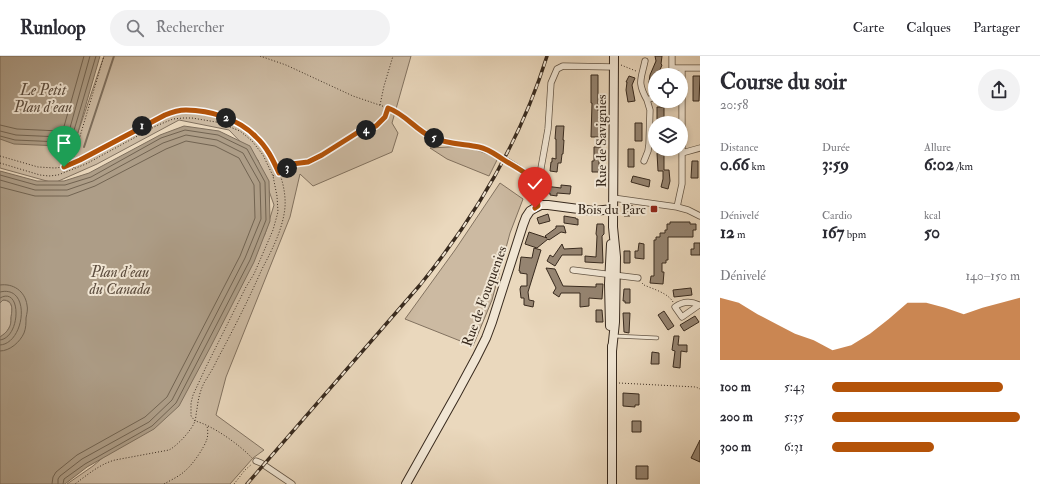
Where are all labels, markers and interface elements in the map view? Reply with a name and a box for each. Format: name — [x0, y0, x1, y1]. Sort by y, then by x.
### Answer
search box — [110, 10, 390, 46]
text: Runloop — [20, 16, 86, 40]
icon: search — [124, 17, 146, 39]
text: Rechercher — [156, 18, 224, 37]
text: Carte — [853, 19, 884, 36]
text: Calques — [906, 19, 951, 36]
text: Partager — [973, 19, 1020, 36]
map controls — [648, 68, 688, 156]
button: locate — [648, 68, 688, 108]
text: Course du soir — [720, 68, 847, 96]
button: share — [978, 69, 1020, 111]
water label: Le Petit Plan d'eau — [13, 81, 72, 117]
street label: Rue de Savignies — [593, 94, 610, 188]
text: 20:58 — [720, 97, 748, 113]
pin: 2 — [216, 108, 236, 128]
text: 2 — [223, 111, 229, 124]
pin: 1 — [132, 116, 152, 136]
button: layers — [648, 116, 688, 156]
text: 1 — [140, 119, 144, 132]
pin: 4 — [356, 120, 376, 140]
text: 4 — [363, 123, 369, 136]
pin — [47, 126, 81, 167]
pin: 5 — [424, 128, 444, 148]
text: 5 — [432, 131, 436, 144]
icon: arrive — [53, 132, 75, 154]
text: Distance — [720, 141, 758, 154]
text: Durée — [822, 141, 850, 154]
text: Allure — [924, 141, 951, 154]
text: 0.66 — [720, 154, 749, 175]
text: 3:59 — [822, 154, 849, 175]
text: 6:02 — [924, 154, 954, 175]
pin: 3 — [277, 158, 297, 178]
text: km — [749, 160, 765, 173]
text: /km — [954, 160, 973, 173]
text: 3 — [285, 161, 289, 174]
pin — [518, 167, 552, 208]
icon: check — [524, 173, 546, 195]
place label: Bois du Parc — [577, 201, 646, 218]
marker: Bois du Parc — [649, 204, 659, 214]
text: Dénivelé — [720, 209, 759, 222]
text: Cardio — [822, 209, 852, 222]
text: kcal — [924, 209, 941, 222]
text: 12 — [720, 222, 735, 243]
text: 167 — [822, 222, 844, 243]
text: 50 — [924, 222, 940, 243]
text: m — [735, 228, 746, 241]
text: bpm — [844, 228, 866, 241]
street label: Rue de Fouquenies — [458, 243, 511, 349]
water label: Plan d'eau du Canada — [89, 263, 151, 299]
text: Dénivelé — [720, 268, 766, 284]
text: 140–150 m — [965, 268, 1020, 284]
text: 100 m — [720, 379, 751, 395]
text: 5:43 — [784, 379, 805, 395]
text: 200 m — [720, 409, 753, 425]
text: 5:35 — [784, 409, 804, 425]
text: 300 m — [720, 439, 751, 455]
text: 6:31 — [784, 439, 803, 455]

